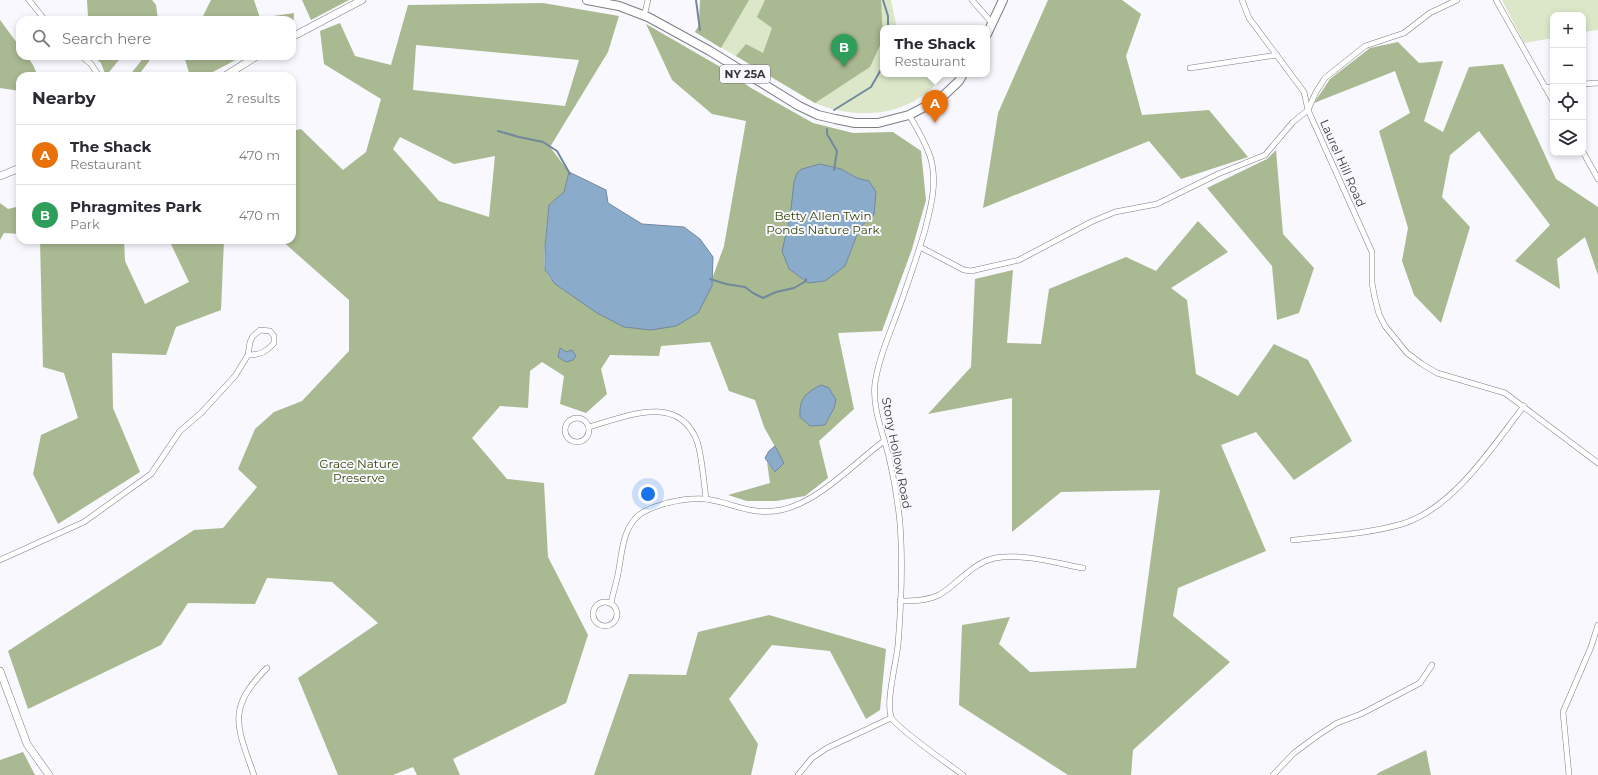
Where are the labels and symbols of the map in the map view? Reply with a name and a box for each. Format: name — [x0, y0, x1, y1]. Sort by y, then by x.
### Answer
pin: B — [831, 34, 857, 67]
road number: NY 25A — [720, 65, 770, 83]
pin: A — [922, 90, 948, 123]
street label: Laurel Hill Road — [1317, 117, 1369, 209]
park label: Betty Allen Twin Ponds Nature Park — [766, 208, 881, 237]
street label: Stony Hollow Road — [879, 396, 915, 510]
park label: Grace Nature Preserve — [319, 456, 399, 485]
your location — [638, 484, 658, 504]

